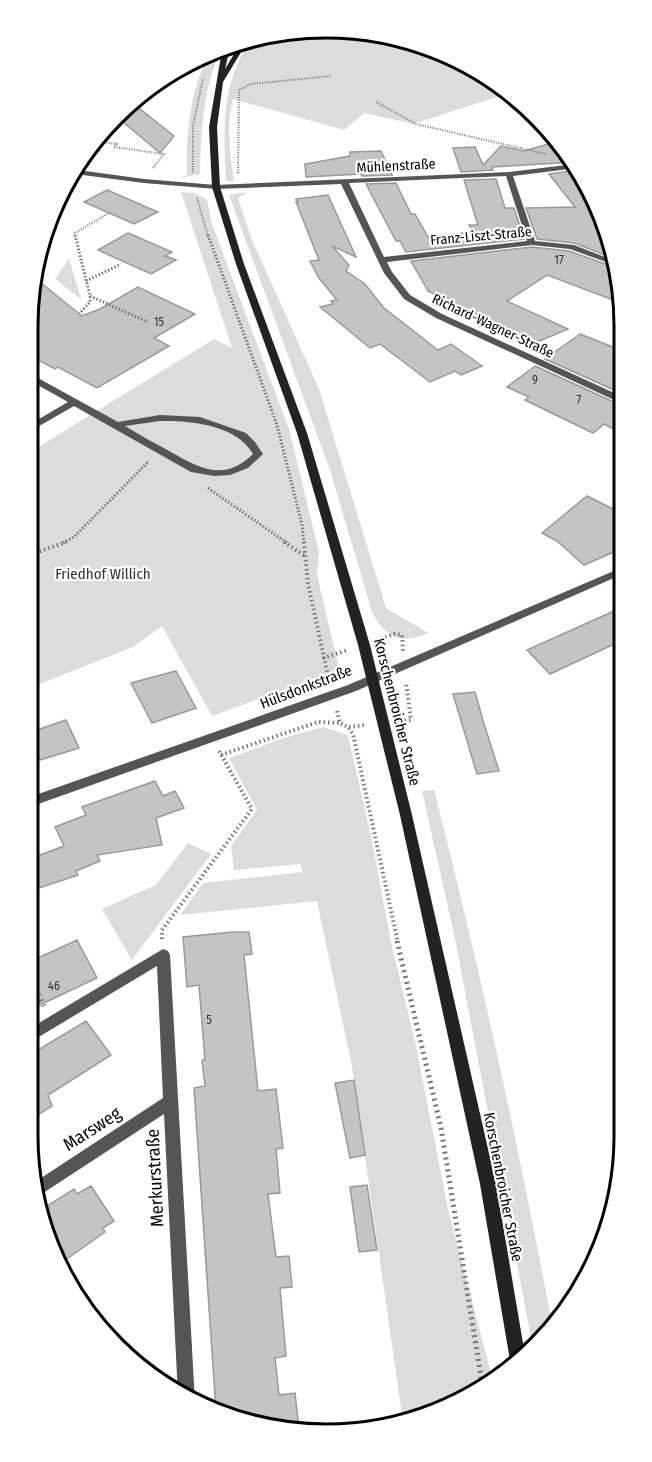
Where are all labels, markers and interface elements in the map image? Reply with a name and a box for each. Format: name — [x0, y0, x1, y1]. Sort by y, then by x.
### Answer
street label: Mühlenstraße — [356, 155, 436, 177]
street label: Franz-Liszt-Straße — [430, 223, 532, 249]
house number: 17 — [554, 253, 564, 267]
street label: Richard-Wagner-Straße — [429, 290, 557, 362]
house number: 15 — [154, 315, 165, 329]
house number: 9 — [532, 373, 538, 387]
house number: 7 — [577, 393, 582, 407]
park label: Friedhof Willich — [55, 565, 151, 583]
street label: Korschenbroicher Straße — [370, 636, 424, 788]
street label: Hülsdonkstraße — [258, 661, 354, 713]
house number: 46 — [48, 979, 60, 993]
house number: 5 — [206, 1013, 212, 1027]
street label: Marsweg — [59, 1102, 125, 1156]
street label: Korschenbroicher Straße — [480, 1111, 526, 1263]
street label: Merkurstraße — [141, 1128, 169, 1228]

